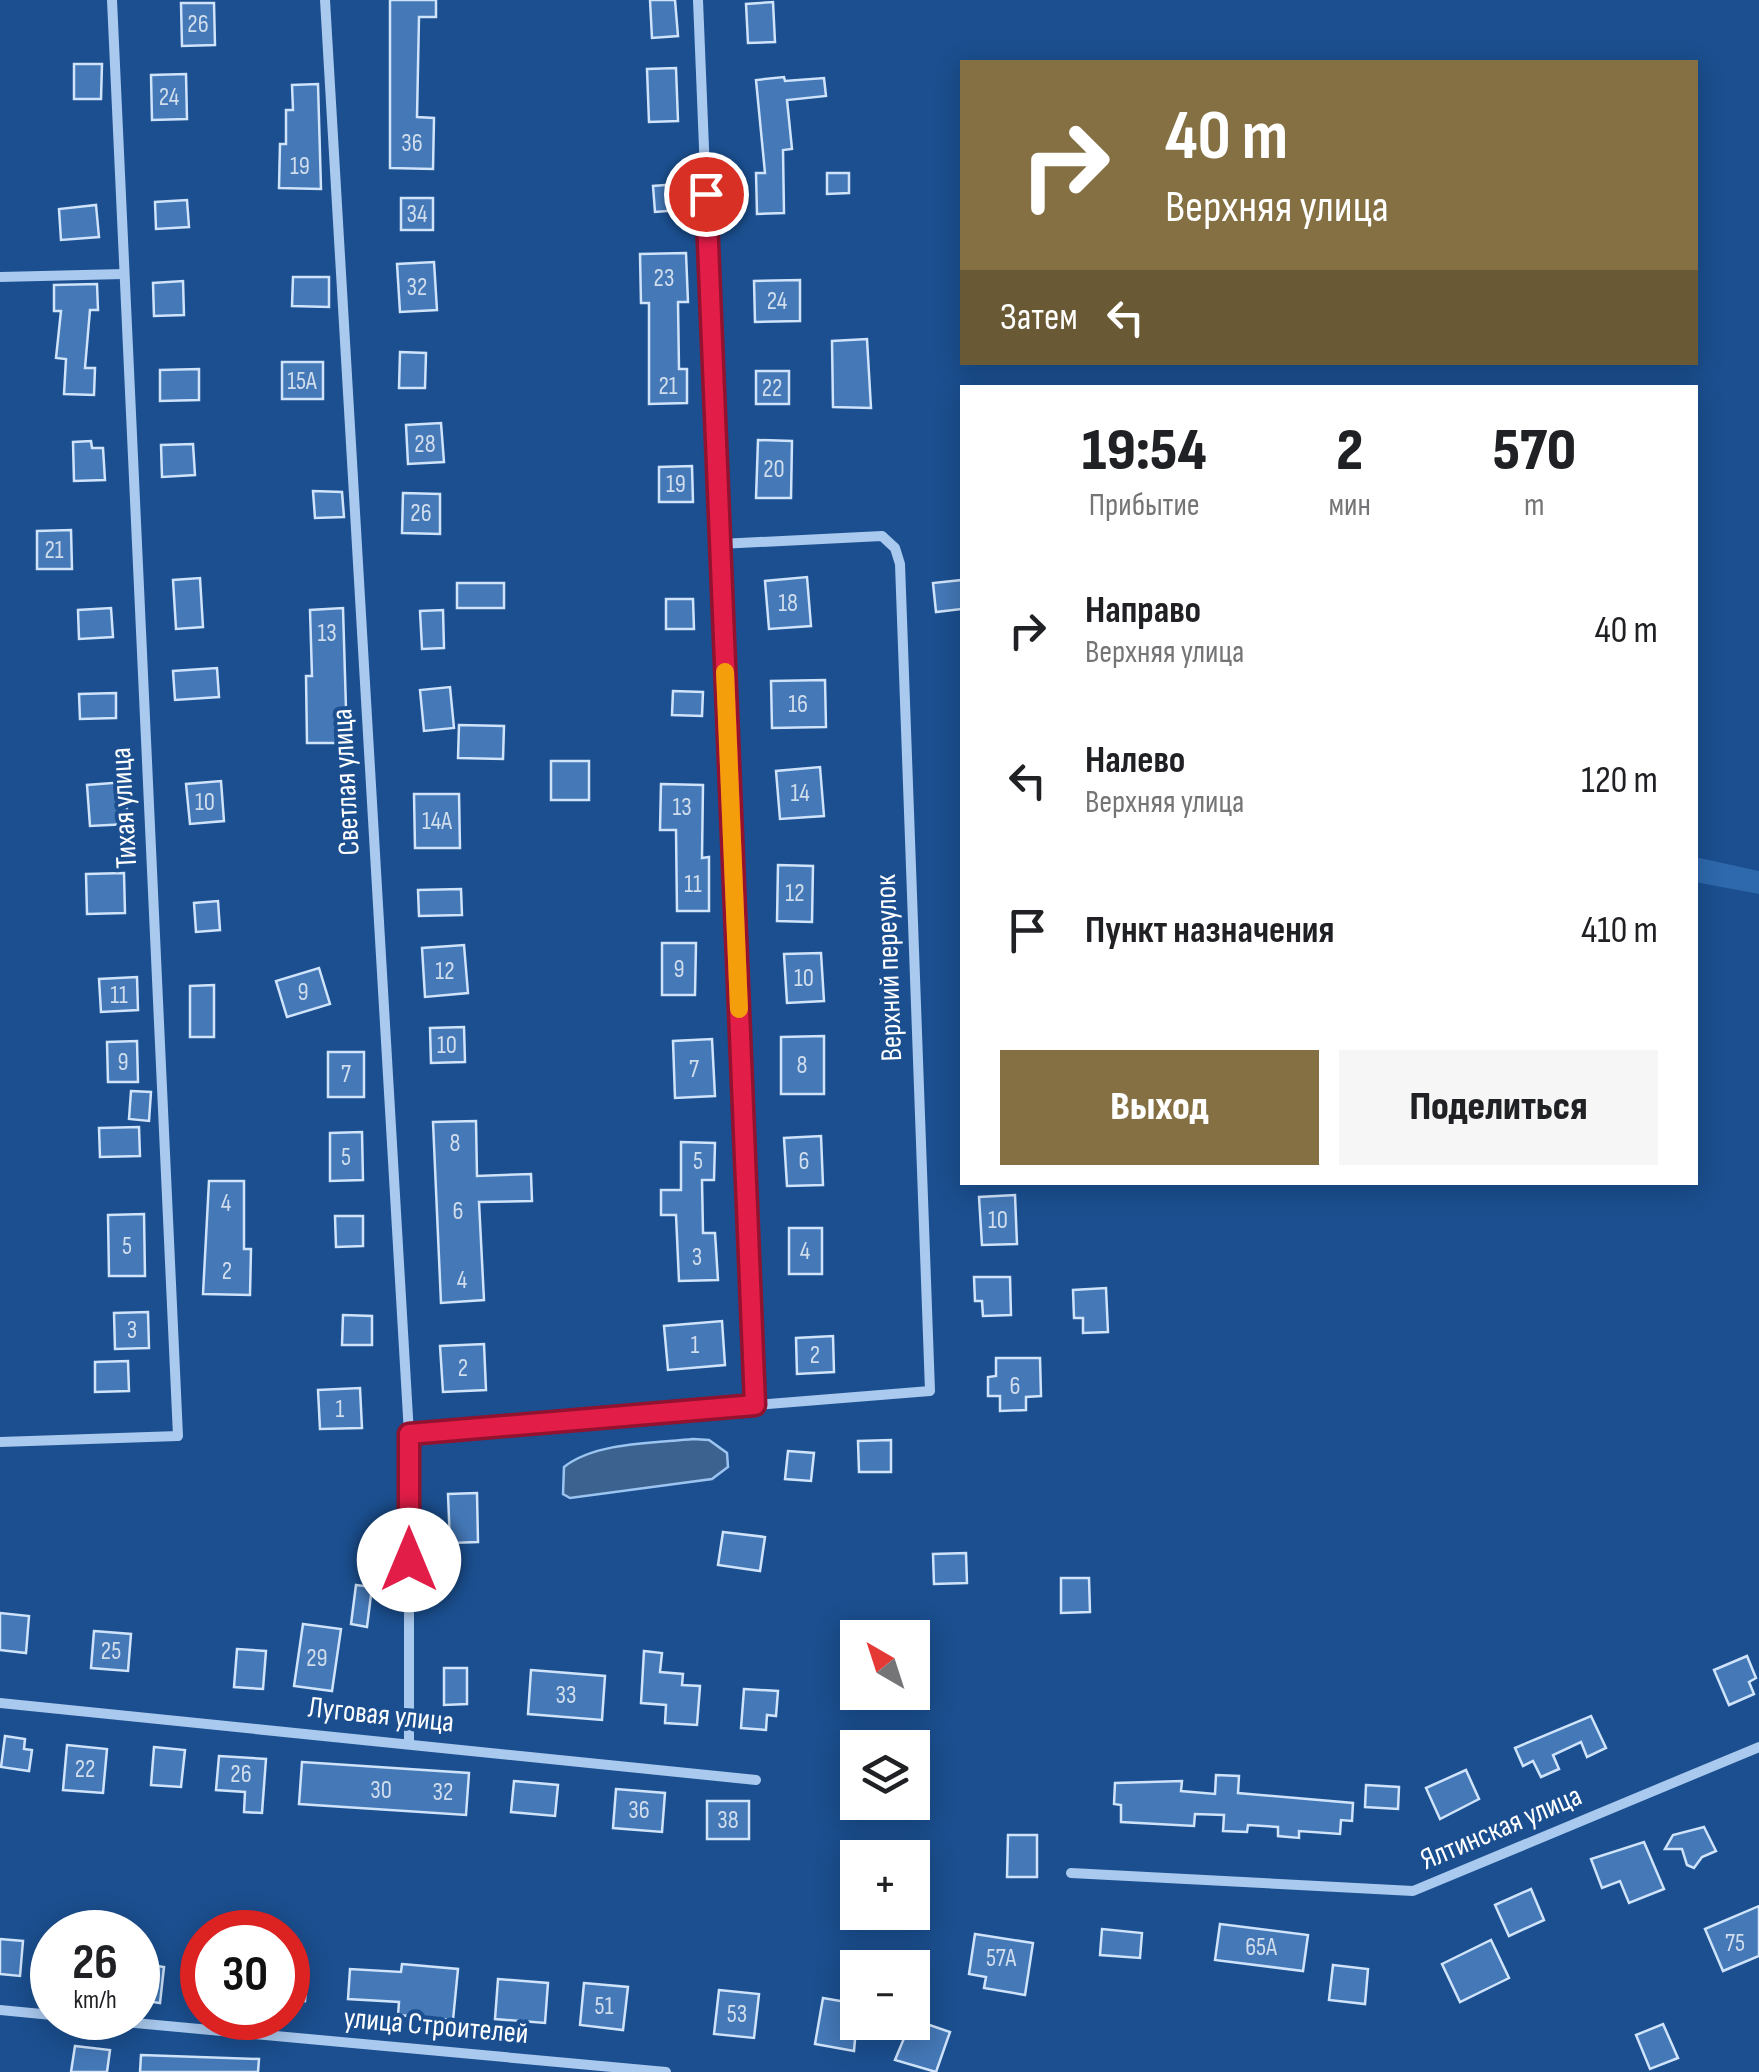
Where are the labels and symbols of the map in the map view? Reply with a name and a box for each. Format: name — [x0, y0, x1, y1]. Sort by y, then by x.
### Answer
house number: 26 — [187, 9, 209, 40]
house number: 24 — [159, 82, 179, 113]
house number: 36 — [401, 128, 423, 159]
house number: 19 — [290, 151, 310, 182]
pin — [664, 152, 749, 237]
house number: 34 — [407, 199, 427, 230]
house number: 23 — [654, 263, 674, 294]
house number: 32 — [407, 272, 427, 303]
house number: 24 — [767, 286, 787, 317]
house number: 15А — [287, 366, 317, 397]
house number: 21 — [658, 371, 678, 402]
house number: 22 — [762, 373, 782, 404]
house number: 28 — [414, 429, 436, 460]
house number: 20 — [763, 454, 785, 485]
house number: 19 — [666, 469, 686, 500]
house number: 26 — [410, 498, 432, 529]
house number: 21 — [44, 535, 64, 566]
house number: 18 — [778, 588, 798, 619]
house number: 13 — [317, 618, 337, 649]
house number: 16 — [788, 689, 808, 720]
street label: Светлая улица — [324, 708, 368, 856]
street label: Тихая улица — [103, 747, 145, 869]
house number: 14 — [790, 778, 810, 809]
house number: 10 — [195, 787, 215, 818]
house number: 13 — [672, 792, 692, 823]
house number: 14А — [422, 806, 452, 837]
house number: 11 — [684, 869, 702, 900]
street label: Верхний переулок — [868, 873, 910, 1062]
house number: 12 — [785, 878, 805, 909]
house number: 9 — [673, 954, 685, 985]
house number: 12 — [435, 956, 455, 987]
house number: 10 — [794, 963, 814, 994]
house number: 9 — [297, 977, 309, 1008]
house number: 11 — [110, 980, 128, 1011]
house number: 10 — [437, 1030, 457, 1061]
house number: 9 — [117, 1047, 129, 1078]
house number: 8 — [797, 1050, 807, 1081]
house number: 7 — [689, 1054, 699, 1085]
house number: 7 — [341, 1059, 351, 1090]
house number: 8 — [450, 1128, 460, 1159]
house number: 5 — [341, 1142, 351, 1173]
house number: 5 — [693, 1146, 703, 1177]
house number: 6 — [799, 1146, 809, 1177]
house number: 4 — [221, 1188, 231, 1219]
house number: 6 — [453, 1196, 463, 1227]
house number: 10 — [988, 1205, 1008, 1236]
house number: 5 — [122, 1231, 132, 1262]
house number: 4 — [800, 1236, 810, 1267]
house number: 3 — [692, 1242, 702, 1273]
house number: 2 — [222, 1256, 232, 1287]
house number: 4 — [457, 1265, 467, 1296]
house number: 3 — [127, 1315, 137, 1346]
house number: 1 — [691, 1330, 700, 1361]
house number: 2 — [810, 1340, 820, 1371]
house number: 2 — [458, 1353, 468, 1384]
house number: 6 — [1010, 1371, 1020, 1402]
house number: 1 — [336, 1394, 345, 1425]
position arrow — [357, 1508, 461, 1612]
north arrow — [840, 1620, 930, 1710]
house number: 25 — [101, 1636, 121, 1667]
house number: 29 — [306, 1643, 328, 1674]
house number: 33 — [556, 1680, 576, 1711]
street label: Луговая улица — [306, 1689, 456, 1741]
house number: 22 — [75, 1754, 95, 1785]
house number: 26 — [230, 1759, 252, 1790]
house number: 30 — [370, 1775, 392, 1806]
house number: 32 — [433, 1777, 453, 1808]
street label: Ялтинская улица — [1415, 1778, 1587, 1878]
house number: 36 — [628, 1795, 650, 1826]
house number: 38 — [717, 1805, 739, 1836]
speed limit sign: 30 — [180, 1910, 310, 2040]
house number: 75 — [1725, 1928, 1745, 1959]
house number: 65А — [1245, 1932, 1277, 1963]
house number: 57А — [986, 1943, 1016, 1974]
house number: 51 — [595, 1991, 614, 2022]
house number: 53 — [727, 1999, 747, 2030]
street label: улица Строителей — [342, 2000, 530, 2052]

